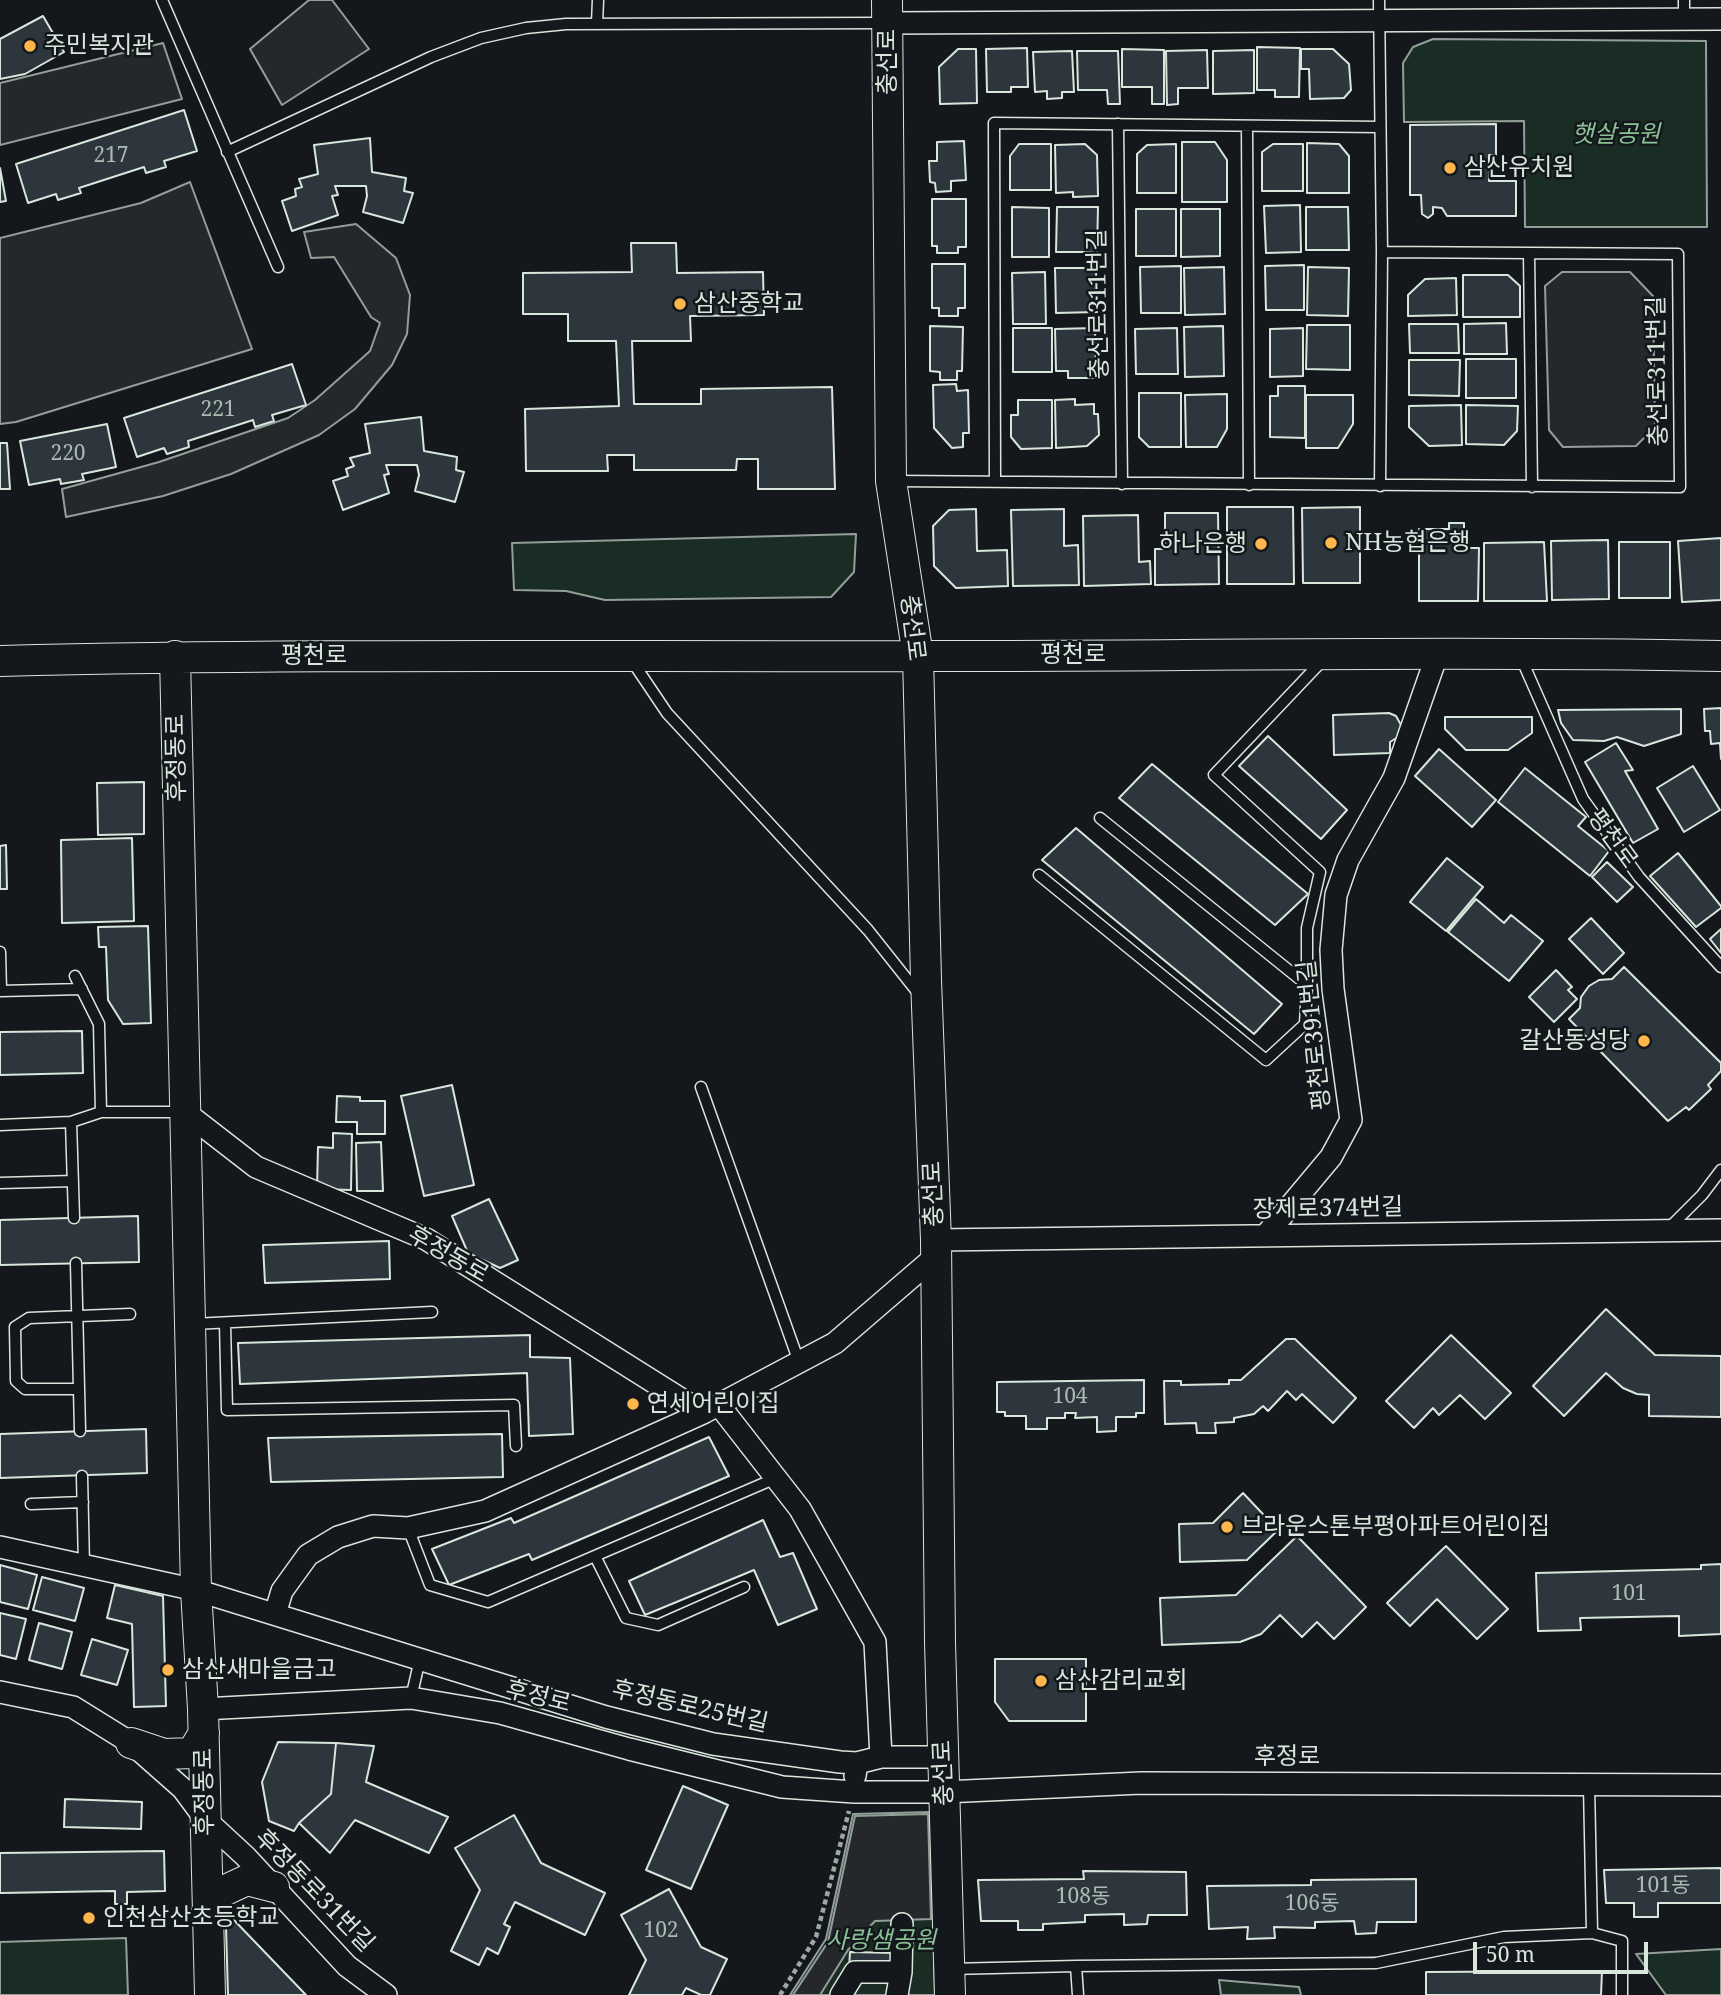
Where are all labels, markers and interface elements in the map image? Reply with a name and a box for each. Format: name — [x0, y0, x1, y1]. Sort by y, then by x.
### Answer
street label: 충선로 — [874, 29, 902, 95]
place label: 주민복지관 — [44, 32, 154, 60]
marker: 주민복지관 — [22, 38, 38, 54]
park label: 햇살공원 — [1572, 121, 1660, 149]
house number: 217 — [93, 143, 129, 169]
place label: 삼산유치원 — [1464, 154, 1574, 182]
marker: 삼산유치원 — [1442, 160, 1458, 176]
street label: 충선로311번길 — [1083, 228, 1115, 380]
place label: 삼산중학교 — [694, 290, 804, 318]
street label: 충선로311번길 — [1642, 295, 1674, 447]
marker: 삼산중학교 — [672, 296, 688, 312]
house number: 221 — [200, 397, 236, 423]
house number: 220 — [50, 441, 86, 467]
place label: NH농협은행 — [1345, 529, 1471, 557]
place label: 하나은행 — [1159, 530, 1247, 558]
marker: NH농협은행 — [1323, 535, 1339, 551]
marker: 하나은행 — [1253, 536, 1269, 552]
street label: 충선로 — [894, 593, 930, 663]
street label: 평천로 — [1040, 641, 1106, 669]
street label: 평천로 — [281, 642, 347, 670]
street label: 후정동로 — [162, 714, 192, 802]
street label: 평천로 — [1581, 804, 1643, 874]
street label: 평천로391번길 — [1293, 959, 1337, 1111]
place label: 갈산동성당 — [1520, 1027, 1630, 1055]
marker: 갈산동성당 — [1636, 1033, 1652, 1049]
street label: 충선로 — [918, 1160, 950, 1228]
street label: 장제로374번길 — [1252, 1193, 1404, 1225]
street label: 후정동로 — [403, 1220, 493, 1290]
house number: 104 — [1052, 1384, 1088, 1410]
place label: 연세어린이집 — [647, 1390, 779, 1418]
marker: 연세어린이집 — [625, 1396, 641, 1412]
place label: 브라운스톤부평아파트어린이집 — [1241, 1513, 1550, 1541]
marker: 브라운스톤부평아파트어린이집 — [1219, 1519, 1235, 1535]
house number: 101 — [1611, 1581, 1647, 1607]
place label: 삼산새마을금고 — [182, 1656, 337, 1684]
marker: 삼산새마을금고 — [160, 1662, 176, 1678]
place label: 삼산감리교회 — [1055, 1667, 1187, 1695]
marker: 삼산감리교회 — [1033, 1673, 1049, 1689]
street label: 후정로 — [502, 1675, 574, 1719]
street label: 후정동로25번길 — [609, 1675, 771, 1739]
street label: 충선로 — [928, 1739, 960, 1807]
street label: 후정로 — [1254, 1743, 1320, 1771]
street label: 후정동로 — [190, 1748, 220, 1836]
street label: 후정동로31번길 — [248, 1824, 380, 1958]
house number: 101동 — [1636, 1873, 1690, 1899]
house number: 108동 — [1056, 1884, 1110, 1910]
house number: 106동 — [1285, 1891, 1339, 1917]
place label: 인천삼산초등학교 — [103, 1904, 280, 1932]
marker: 인천삼산초등학교 — [81, 1910, 97, 1926]
house number: 102 — [643, 1918, 679, 1944]
park label: 사랑샘공원 — [826, 1927, 936, 1955]
scale bar — [1476, 1928, 1651, 1972]
text: 50 m — [1486, 1940, 1535, 1968]

